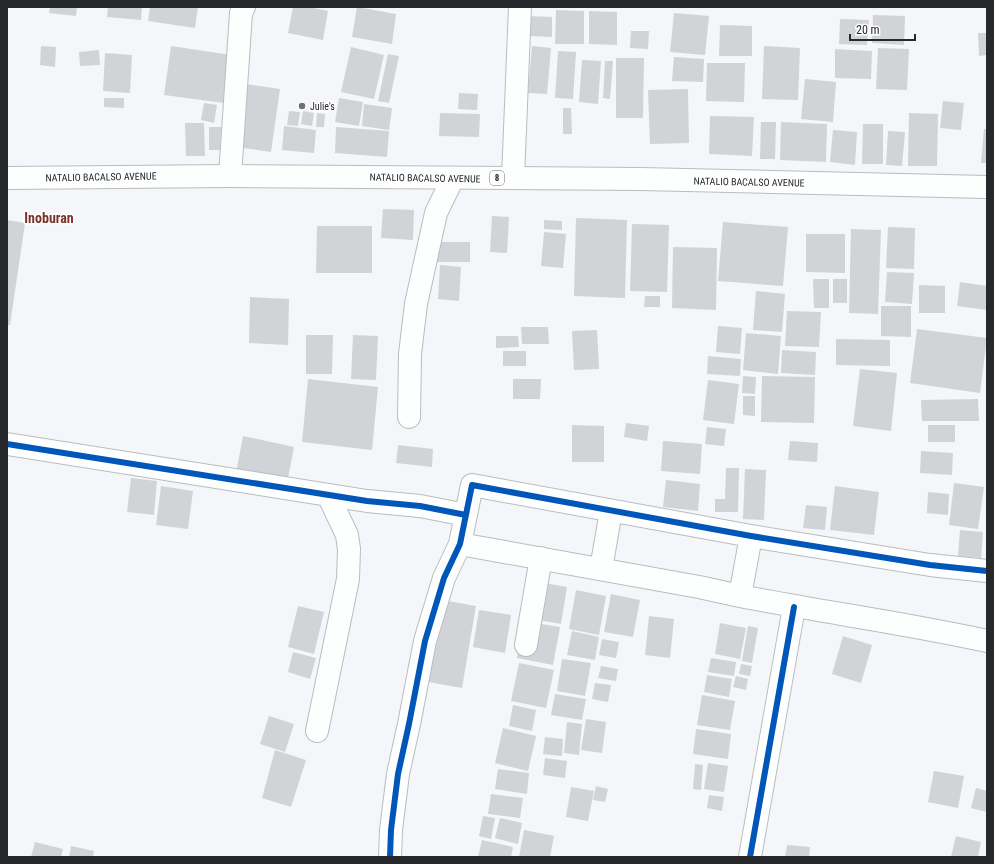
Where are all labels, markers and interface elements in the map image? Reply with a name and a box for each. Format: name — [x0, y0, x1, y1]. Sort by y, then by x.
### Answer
scale bar — [850, 16, 915, 42]
text: 20 m — [856, 23, 880, 37]
marker: Julie's — [297, 101, 307, 111]
place label: Julie's — [310, 101, 335, 112]
street label: NATALIO BACALSO AVENUE — [45, 171, 157, 183]
road number: 8 — [490, 171, 504, 185]
street label: NATALIO BACALSO AVENUE — [369, 172, 481, 184]
street label: NATALIO BACALSO AVENUE — [693, 176, 805, 188]
district label: Inoburan — [24, 210, 74, 226]

